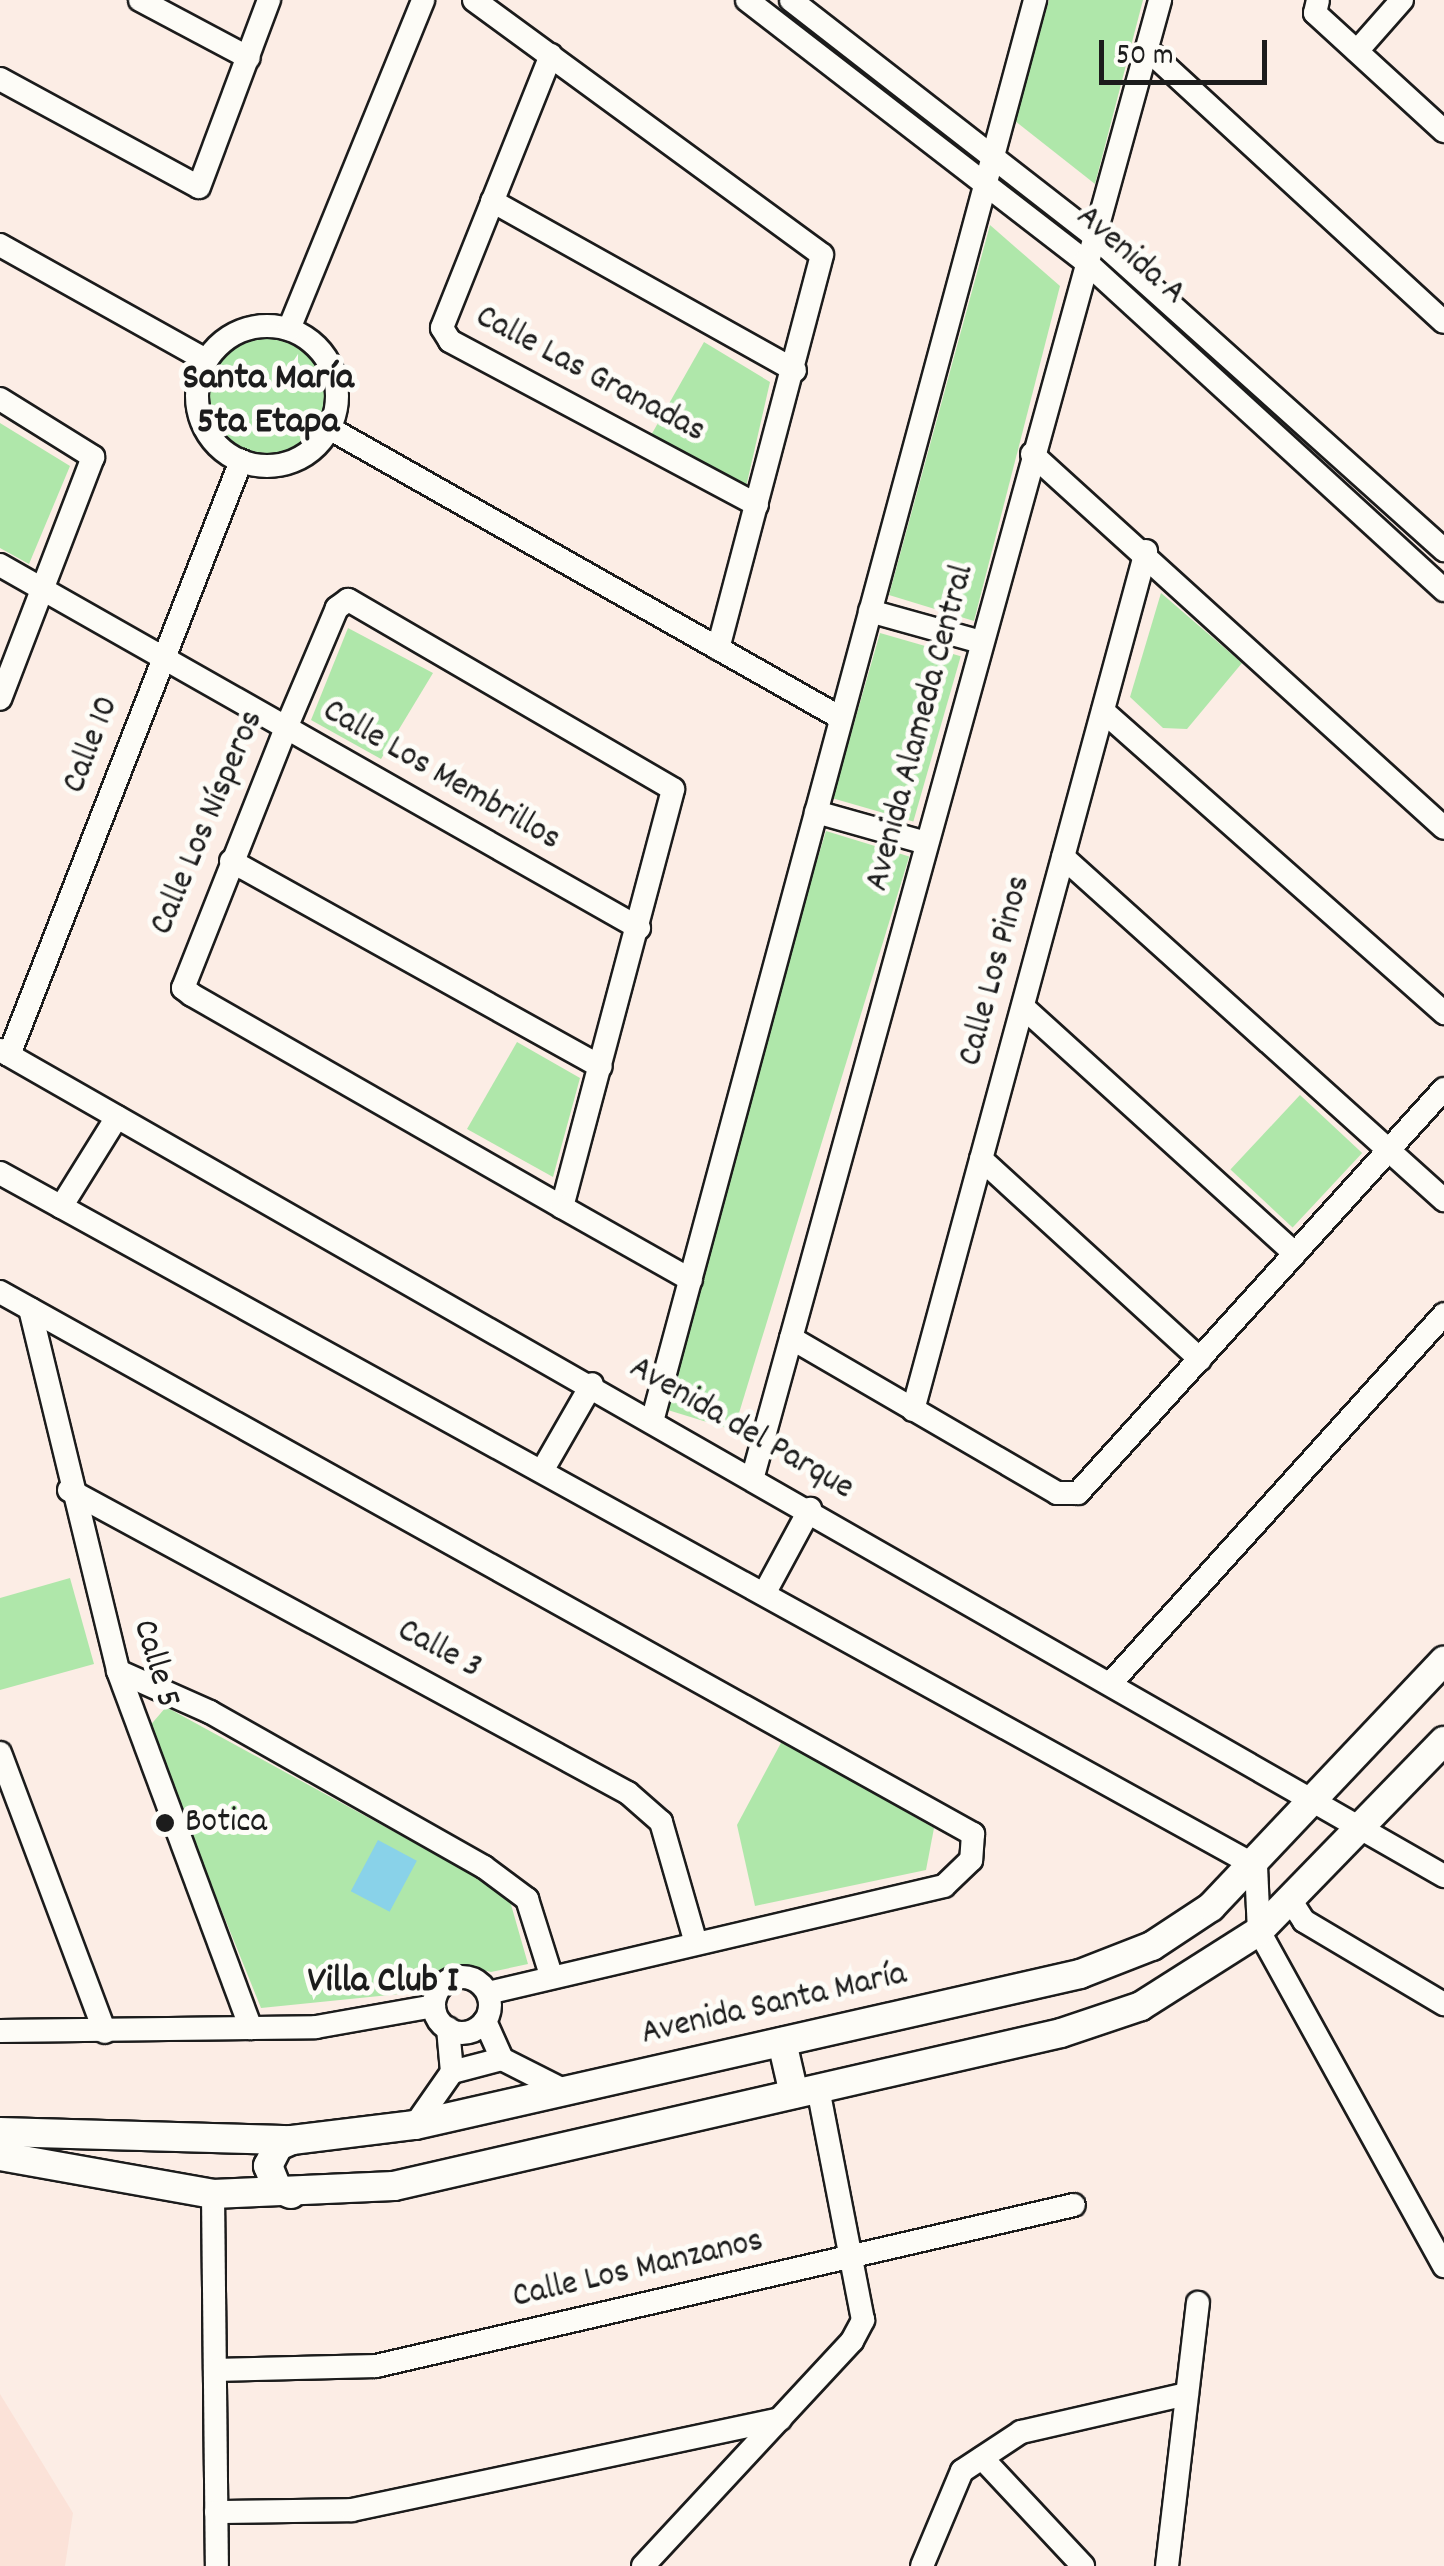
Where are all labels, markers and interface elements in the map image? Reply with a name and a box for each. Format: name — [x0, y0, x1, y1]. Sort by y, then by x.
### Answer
scale bar — [1104, 20, 1272, 82]
text: 50 m — [1116, 36, 1174, 79]
street label: Avenida A — [1067, 197, 1193, 315]
street label: Calle Las Granadas — [468, 297, 712, 453]
district label: Santa María 5ta Etapa — [182, 357, 354, 446]
street label: Avenida Alameda Central — [857, 560, 985, 896]
street label: Calle 10 — [54, 691, 130, 799]
street label: Calle Los Membrillos — [315, 691, 567, 861]
street label: Calle Los Nísperos — [142, 704, 274, 942]
street label: Calle Los Pinos — [950, 871, 1042, 1071]
street label: Avenida del Parque — [621, 1348, 861, 1510]
street label: Calle 3 — [390, 1610, 488, 1690]
street label: Calle 5 — [122, 1615, 188, 1713]
place label: Botica — [185, 1802, 267, 1844]
marker: Botica — [154, 1812, 176, 1834]
street label: Avenida Santa María — [637, 1954, 911, 2056]
district label: Villa Club I — [308, 1960, 458, 2006]
street label: Calle Los Manzanos — [509, 2221, 767, 2319]

